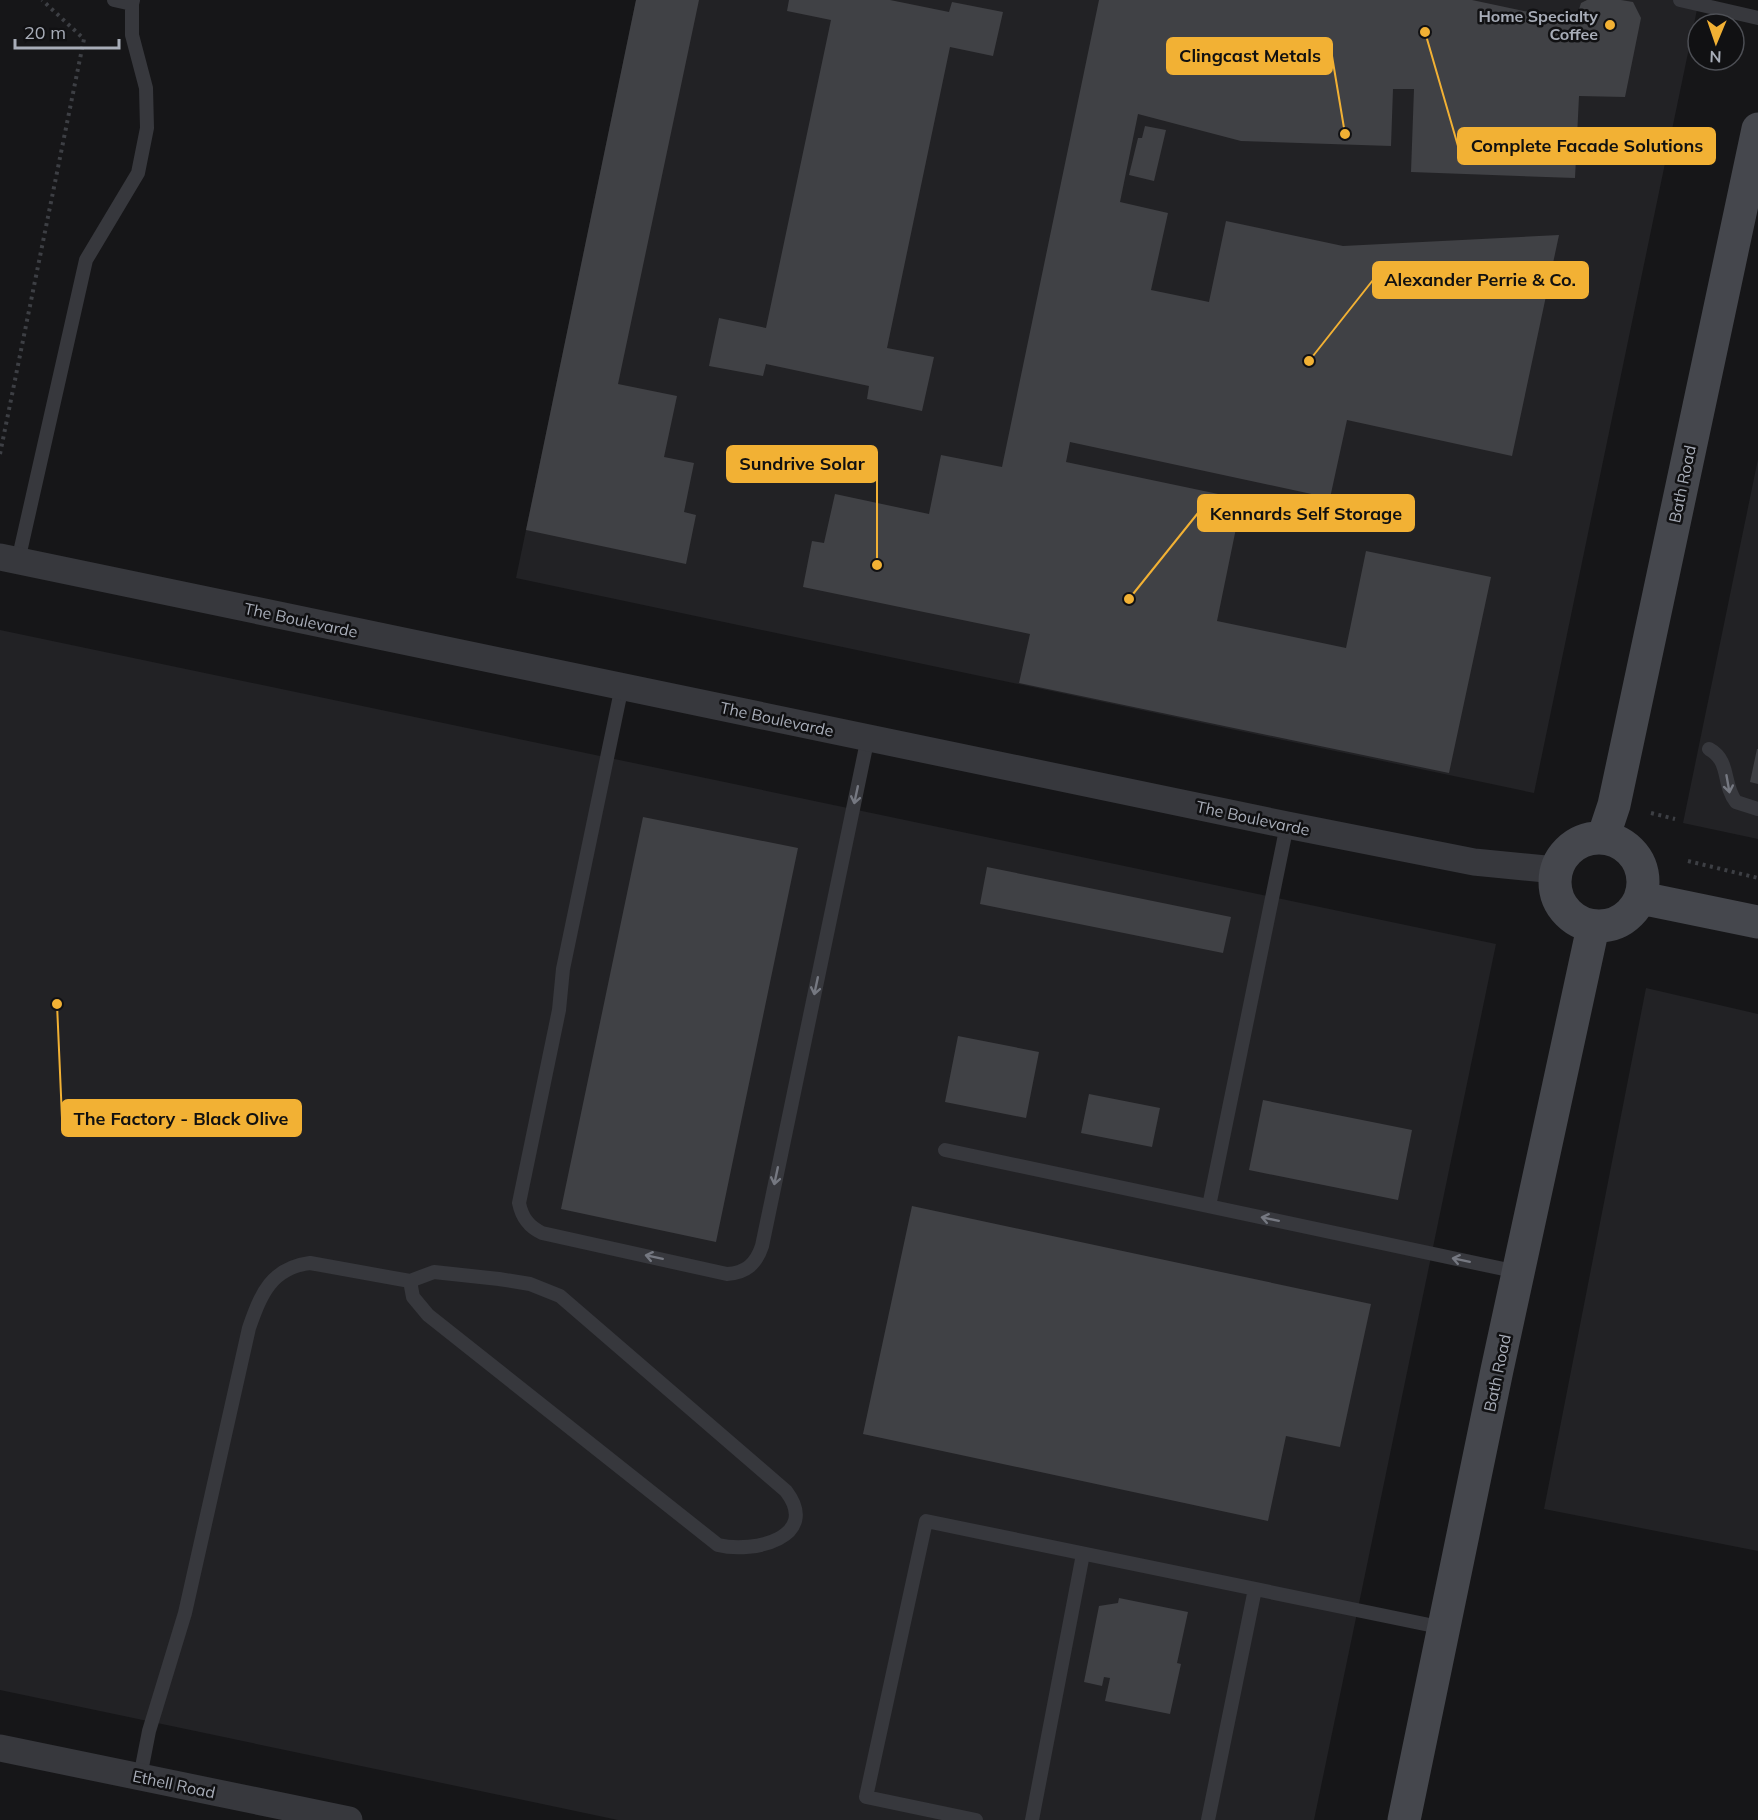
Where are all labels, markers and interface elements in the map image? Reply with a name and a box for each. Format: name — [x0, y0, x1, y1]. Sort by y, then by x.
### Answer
place label: Home Specialty Coffee — [1478, 6, 1598, 44]
scale bar — [15, 12, 118, 50]
north arrow — [1686, 12, 1746, 72]
marker: Home Specialty Coffee — [1603, 18, 1617, 32]
text: 20 m — [24, 21, 66, 44]
callout: Clingcast Metals — [1167, 38, 1332, 74]
text: Clingcast Metals — [1179, 44, 1321, 67]
text: N — [1709, 47, 1722, 67]
callout: Complete Facade Solutions — [1458, 128, 1715, 164]
text: Complete Facade Solutions — [1471, 134, 1703, 157]
callout: Alexander Perrie & Co. — [1373, 262, 1588, 298]
text: Alexander Perrie & Co. — [1384, 268, 1576, 291]
street label: Bath Road — [1664, 443, 1700, 525]
callout: Sundrive Solar — [727, 446, 877, 482]
text: Sundrive Solar — [739, 452, 866, 475]
callout: Kennards Self Storage — [1198, 495, 1414, 531]
text: Kennards Self Storage — [1210, 502, 1402, 525]
street label: The Boulevarde — [242, 598, 360, 642]
street label: The Boulevarde — [718, 697, 836, 741]
one-way arrow — [1723, 774, 1734, 793]
one-way arrow — [850, 784, 861, 804]
street label: The Boulevarde — [1194, 796, 1312, 840]
one-way arrow — [810, 975, 821, 995]
callout: The Factory - Black Olive — [62, 1100, 301, 1136]
text: The Factory - Black Olive — [74, 1107, 289, 1130]
one-way arrow — [770, 1166, 781, 1186]
one-way arrow — [1261, 1213, 1280, 1224]
one-way arrow — [645, 1251, 664, 1263]
one-way arrow — [1451, 1254, 1471, 1265]
street label: Bath Road — [1479, 1332, 1515, 1414]
street label: Ethell Road — [131, 1765, 217, 1803]

